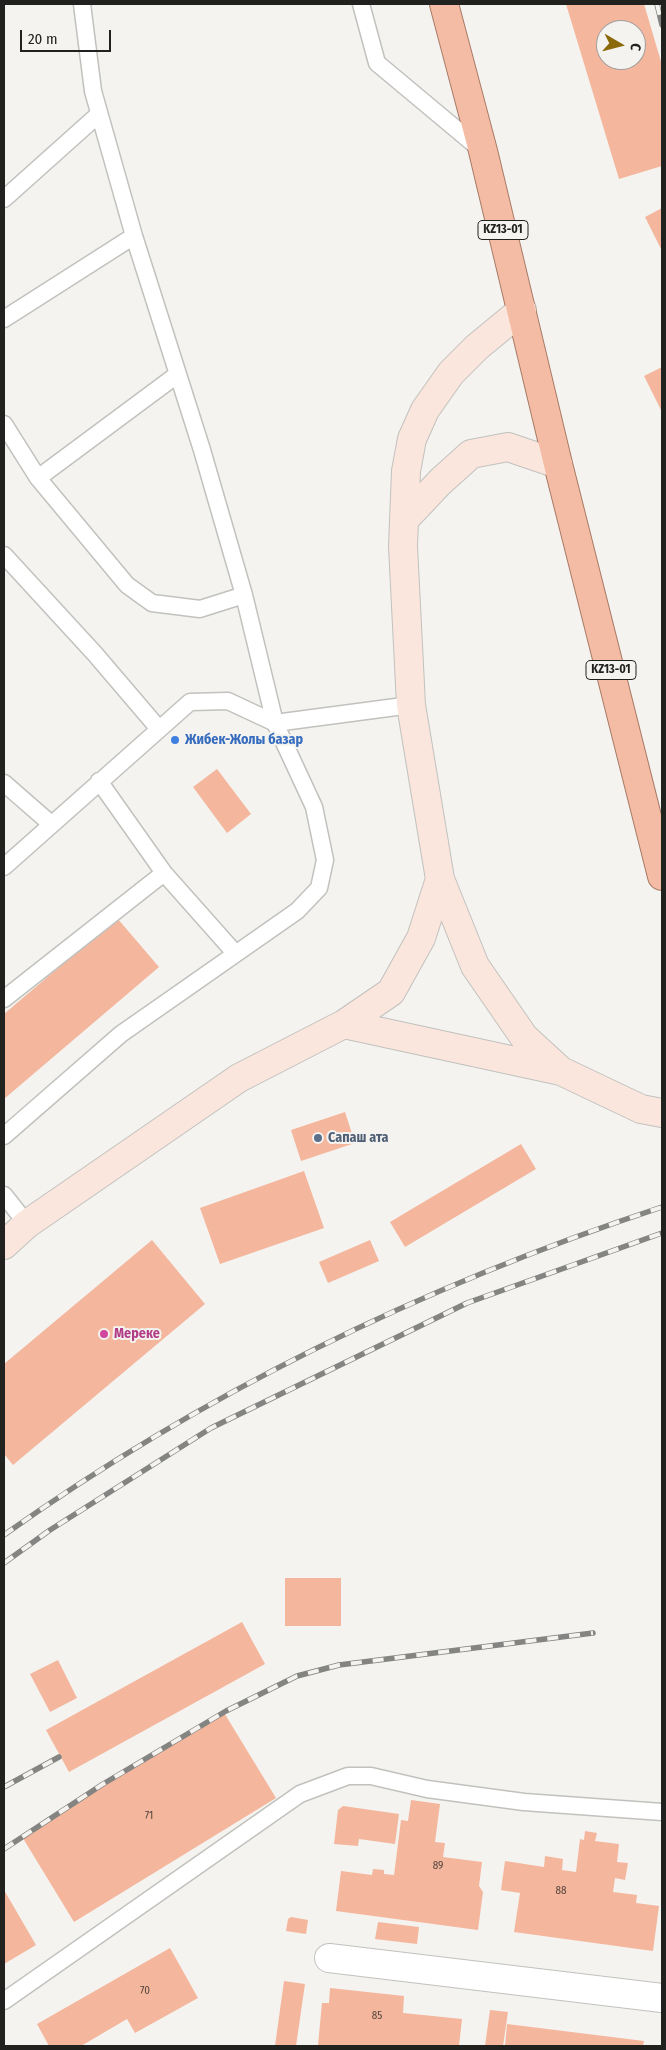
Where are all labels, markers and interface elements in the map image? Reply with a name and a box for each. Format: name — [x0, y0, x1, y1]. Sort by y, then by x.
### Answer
scale bar — [22, 20, 114, 52]
north arrow — [596, 20, 646, 70]
text: 20 m — [28, 30, 58, 48]
text: С — [626, 42, 644, 52]
road number: KZ13-01 — [478, 220, 528, 240]
road number: KZ13-01 — [586, 660, 636, 680]
place label: Жибек-Жолы базар — [185, 732, 303, 748]
marker: Жибек-Жолы базар — [169, 734, 181, 746]
place label: Сапаш ата — [328, 1130, 388, 1146]
marker: Сапаш ата — [312, 1132, 324, 1144]
place label: Мереке — [114, 1326, 160, 1342]
marker: Мереке — [98, 1328, 110, 1340]
house number: 71 — [145, 1809, 153, 1823]
house number: 89 — [433, 1859, 443, 1873]
house number: 88 — [556, 1884, 566, 1898]
house number: 70 — [140, 1984, 150, 1998]
house number: 85 — [372, 2009, 382, 2023]

